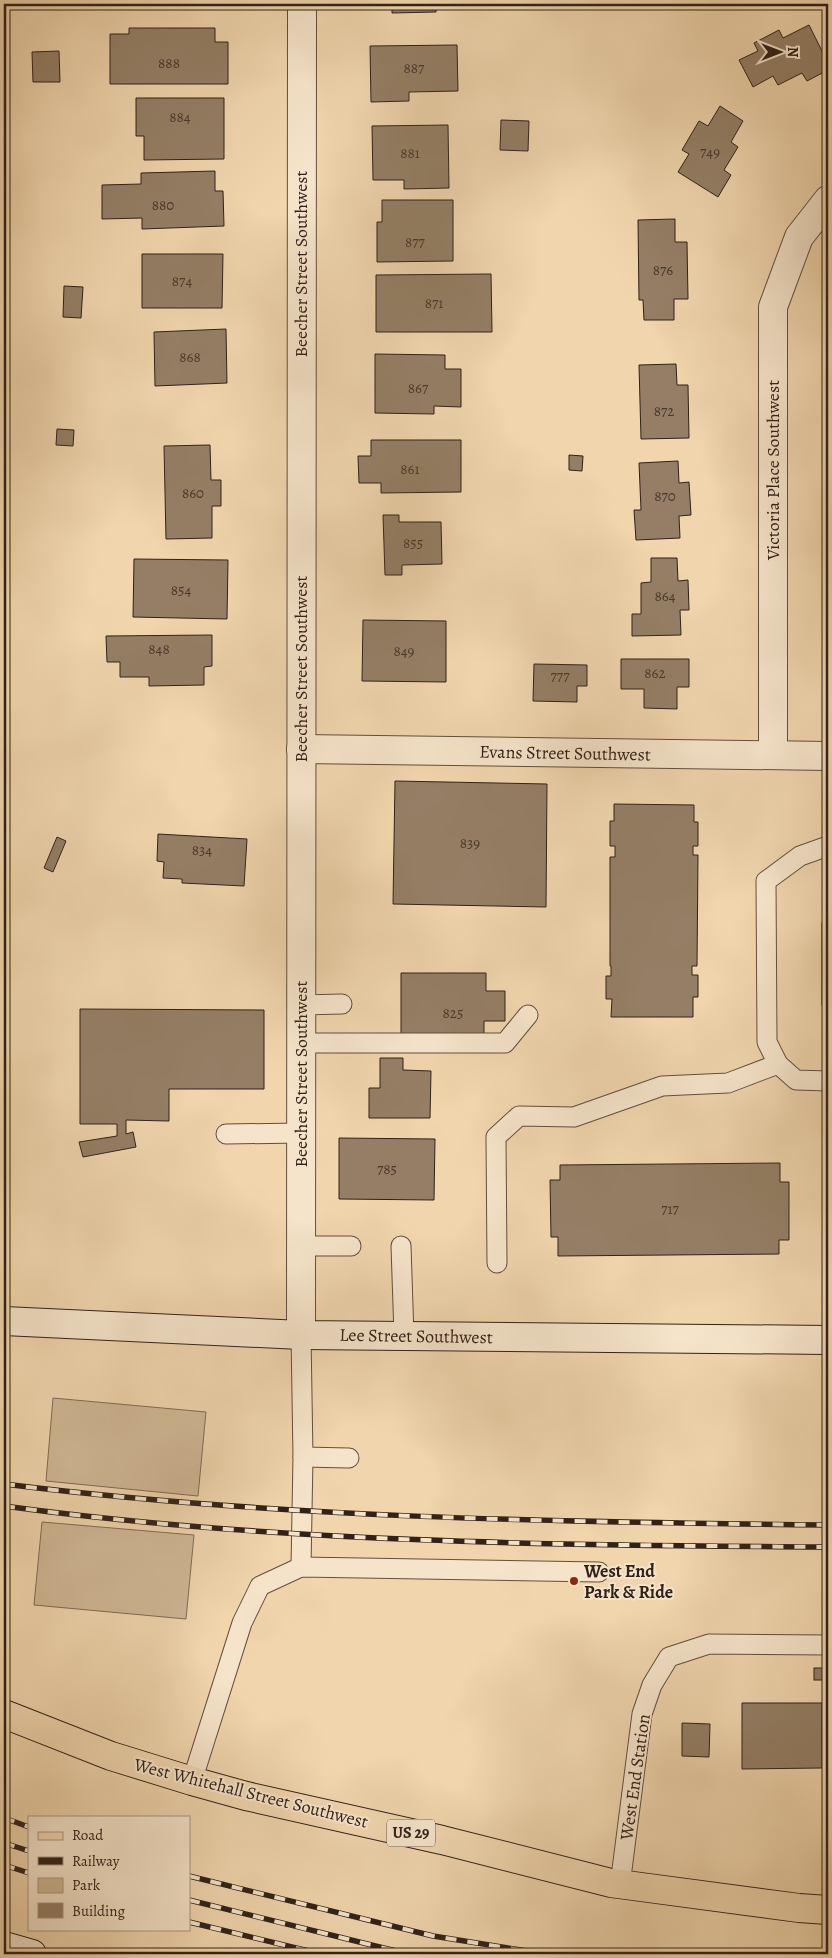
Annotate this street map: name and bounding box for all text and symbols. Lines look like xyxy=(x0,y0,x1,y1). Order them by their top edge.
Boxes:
north arrow xyxy=(754,28,804,78)
text: N xyxy=(783,47,802,57)
house number: 888 xyxy=(158,53,180,73)
house number: 887 xyxy=(404,58,425,78)
house number: 884 xyxy=(169,107,191,127)
house number: 749 xyxy=(700,142,720,162)
house number: 881 xyxy=(400,143,420,163)
street label: Beecher Street Southwest xyxy=(289,170,313,358)
house number: 880 xyxy=(152,195,174,215)
house number: 877 xyxy=(405,232,426,252)
house number: 876 xyxy=(653,260,673,280)
house number: 874 xyxy=(172,271,192,291)
house number: 871 xyxy=(425,293,443,313)
house number: 868 xyxy=(179,347,201,367)
house number: 867 xyxy=(408,378,429,398)
street label: Victoria Place Southwest xyxy=(761,380,785,561)
house number: 872 xyxy=(654,401,674,421)
house number: 861 xyxy=(400,459,420,479)
house number: 860 xyxy=(182,483,204,503)
house number: 870 xyxy=(654,486,676,506)
house number: 855 xyxy=(403,533,423,553)
street label: Beecher Street Southwest xyxy=(289,575,313,763)
house number: 854 xyxy=(171,580,191,600)
house number: 864 xyxy=(654,586,676,606)
house number: 848 xyxy=(148,639,170,659)
house number: 849 xyxy=(394,641,415,661)
house number: 862 xyxy=(644,663,666,683)
house number: 777 xyxy=(551,666,570,686)
street label: Evans Street Southwest xyxy=(479,740,651,766)
house number: 839 xyxy=(460,833,480,853)
house number: 834 xyxy=(192,840,212,860)
street label: Beecher Street Southwest xyxy=(289,980,313,1168)
house number: 825 xyxy=(443,1003,463,1023)
house number: 785 xyxy=(377,1159,397,1179)
house number: 717 xyxy=(661,1199,680,1219)
street label: Lee Street Southwest xyxy=(339,1323,493,1349)
place label: West End Park & Ride xyxy=(583,1559,673,1604)
marker: West End Park & Ride xyxy=(568,1575,580,1587)
street label: West End Station xyxy=(614,1712,656,1843)
street label: West Whitehall Street Southwest xyxy=(130,1752,371,1834)
legend xyxy=(28,1816,190,1930)
road number: US 29 xyxy=(387,1820,435,1846)
text: Road xyxy=(72,1825,104,1845)
text: Railway xyxy=(72,1851,120,1871)
text: Park xyxy=(72,1875,101,1895)
text: Building xyxy=(72,1901,125,1921)

